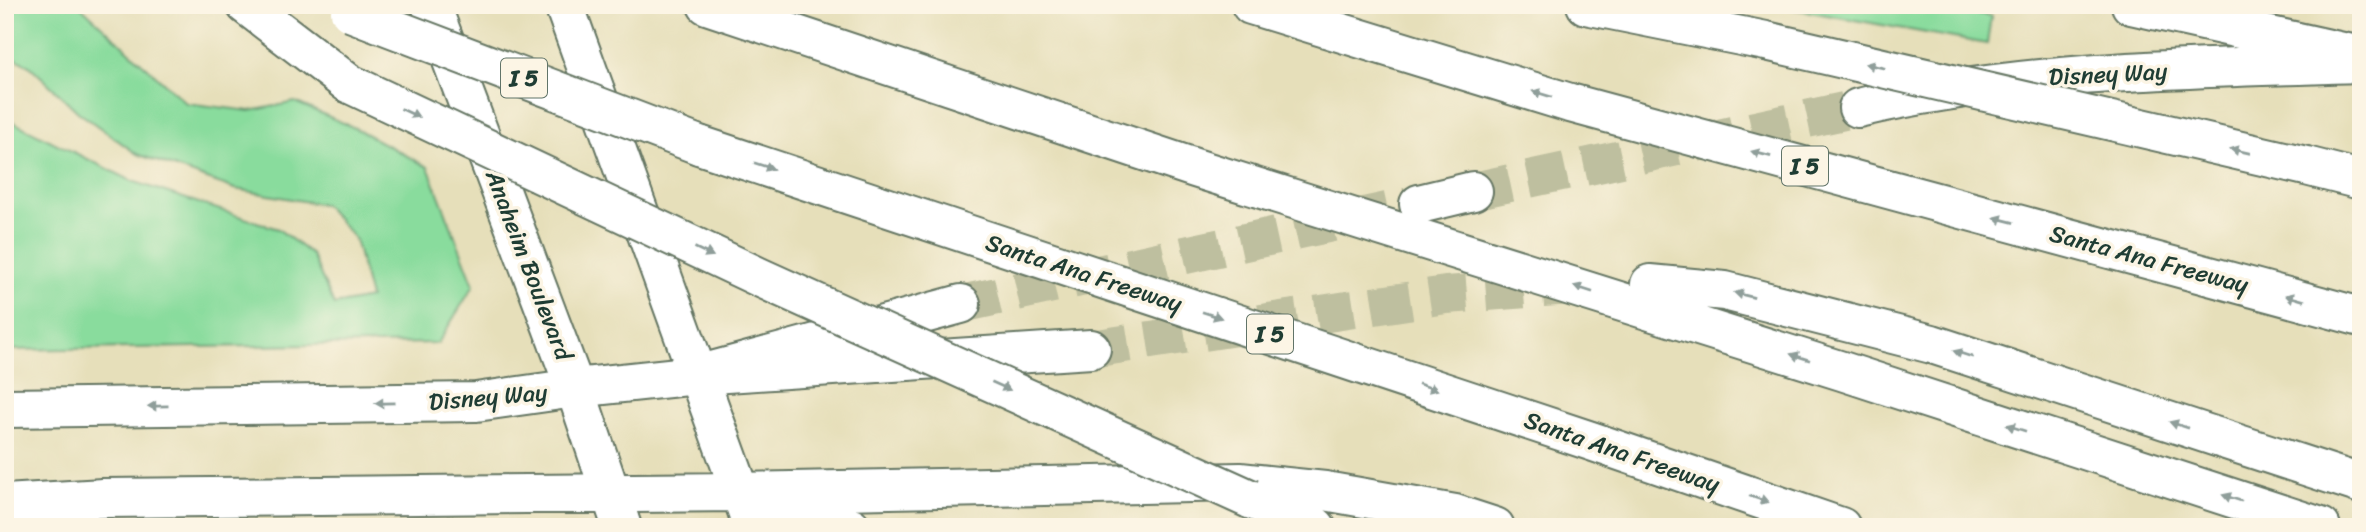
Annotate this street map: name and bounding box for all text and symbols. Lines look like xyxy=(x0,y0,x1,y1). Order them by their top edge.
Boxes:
street label: Disney Way xyxy=(2048,50,2169,98)
road number: I 5 xyxy=(501,58,547,97)
one-way arrow xyxy=(1864,60,1886,71)
one-way arrow xyxy=(1531,88,1552,99)
one-way arrow xyxy=(400,107,420,118)
one-way arrow xyxy=(2229,145,2251,156)
road number: I 5 xyxy=(1782,146,1828,186)
one-way arrow xyxy=(1750,149,1771,159)
one-way arrow xyxy=(753,161,774,172)
street label: Anaheim Boulevard xyxy=(473,163,586,369)
street label: Santa Ana Freeway xyxy=(2045,212,2254,306)
one-way arrow xyxy=(1993,214,2015,225)
street label: Santa Ana Freeway xyxy=(980,221,1188,325)
one-way arrow xyxy=(694,246,714,257)
one-way arrow xyxy=(1572,283,1593,294)
one-way arrow xyxy=(1732,289,1754,300)
one-way arrow xyxy=(2284,292,2306,303)
one-way arrow xyxy=(1202,310,1223,321)
road number: I 5 xyxy=(1247,314,1293,354)
one-way arrow xyxy=(1953,349,1974,359)
one-way arrow xyxy=(1789,352,1810,362)
street label: Disney Way xyxy=(427,371,550,423)
one-way arrow xyxy=(990,381,1011,392)
one-way arrow xyxy=(1417,382,1438,393)
one-way arrow xyxy=(374,398,396,409)
street label: Santa Ana Freeway xyxy=(1519,399,1726,505)
one-way arrow xyxy=(147,400,169,412)
one-way arrow xyxy=(2169,419,2190,430)
one-way arrow xyxy=(2005,422,2026,432)
one-way arrow xyxy=(2222,492,2243,503)
one-way arrow xyxy=(1749,494,1770,505)

